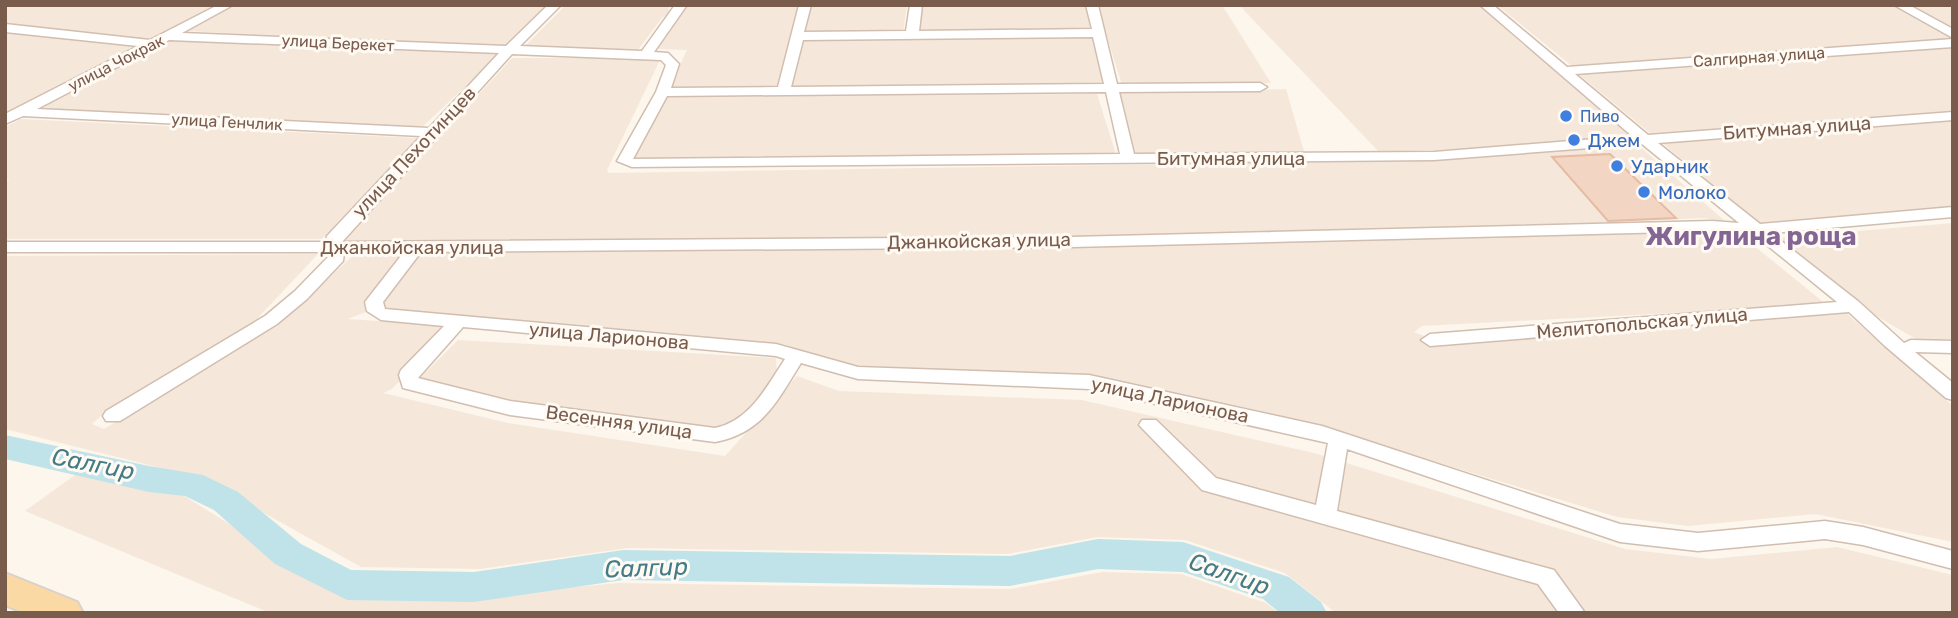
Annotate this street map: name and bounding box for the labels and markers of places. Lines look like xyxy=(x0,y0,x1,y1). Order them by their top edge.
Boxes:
place label: Пиво xyxy=(1580,107,1619,126)
marker: Пиво xyxy=(1558,108,1574,124)
place label: Джем xyxy=(1588,129,1640,152)
marker: Джем xyxy=(1566,132,1582,148)
place label: Ударник xyxy=(1631,155,1709,178)
marker: Ударник xyxy=(1609,158,1625,174)
place label: Молоко xyxy=(1658,181,1726,204)
marker: Молоко xyxy=(1636,184,1652,200)

